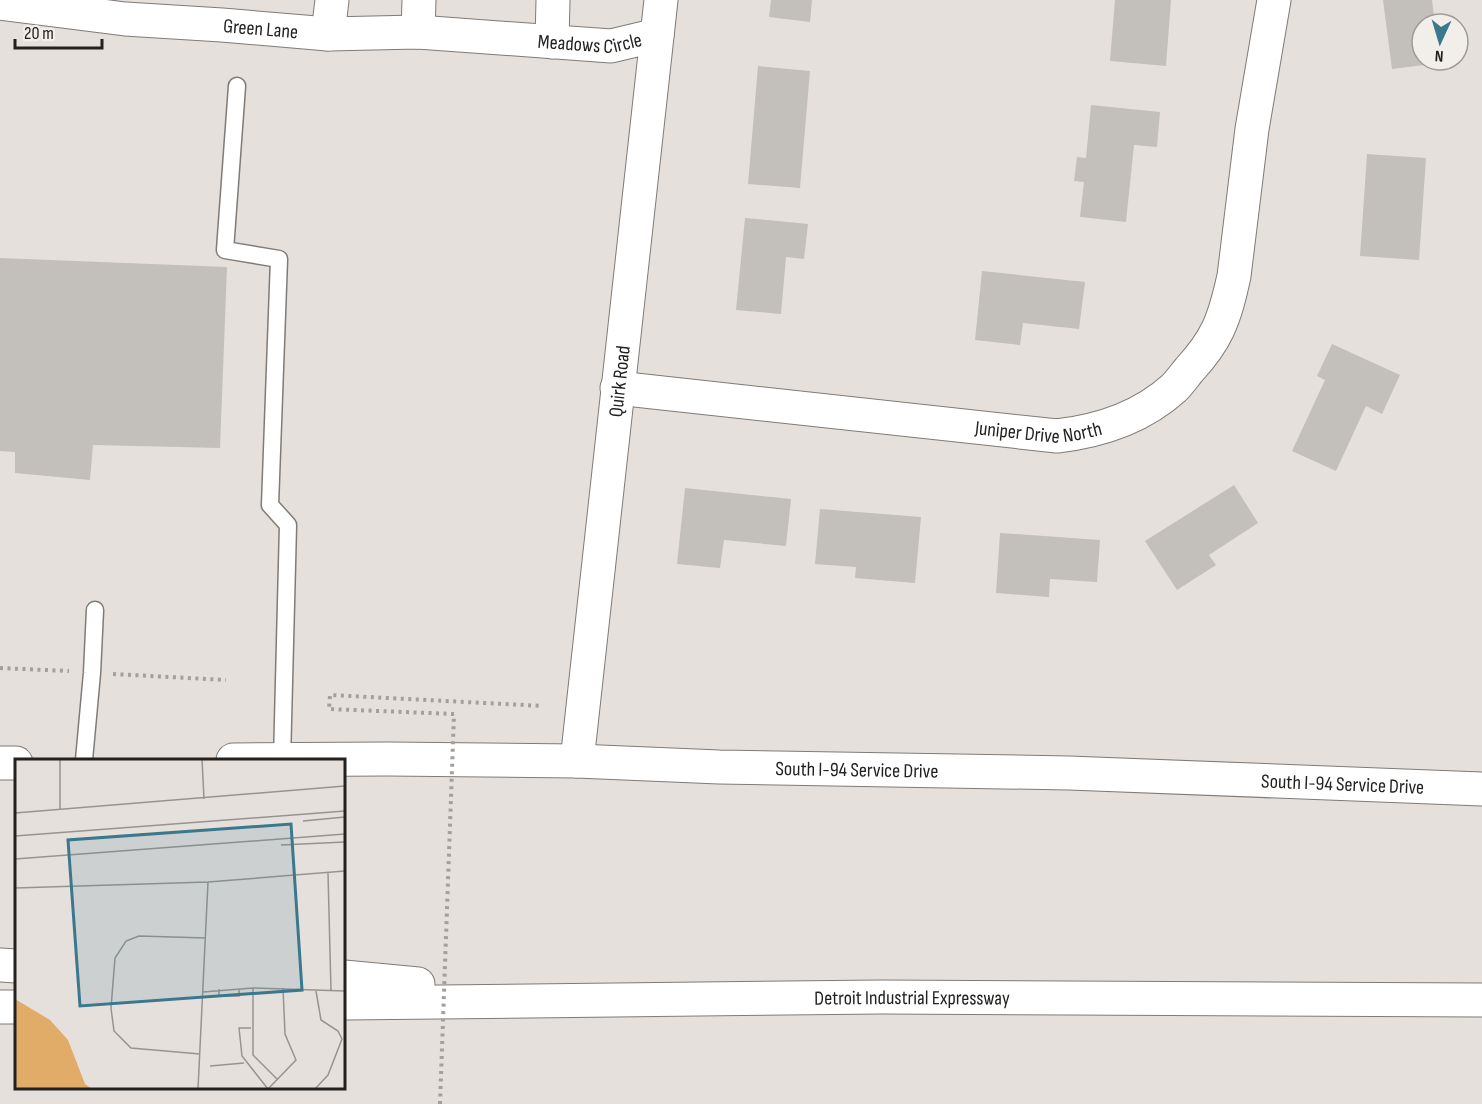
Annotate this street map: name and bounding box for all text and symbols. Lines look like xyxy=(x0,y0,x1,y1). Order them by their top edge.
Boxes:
scale bar xyxy=(15,12,102,50)
north arrow xyxy=(1410,12,1470,72)
street label: Green Lane xyxy=(222,14,299,44)
text: 20 m xyxy=(24,23,54,44)
street label: Meadows Circle xyxy=(537,28,644,59)
text: N xyxy=(1434,46,1444,65)
street label: Quirk Road xyxy=(604,344,636,418)
street label: Juniper Drive North xyxy=(973,416,1105,449)
street label: South I-94 Service Drive xyxy=(775,757,939,784)
inset map xyxy=(15,759,345,1089)
street label: South I-94 Service Drive xyxy=(1261,769,1425,800)
street label: Detroit Industrial Expressway xyxy=(814,986,1010,1011)

